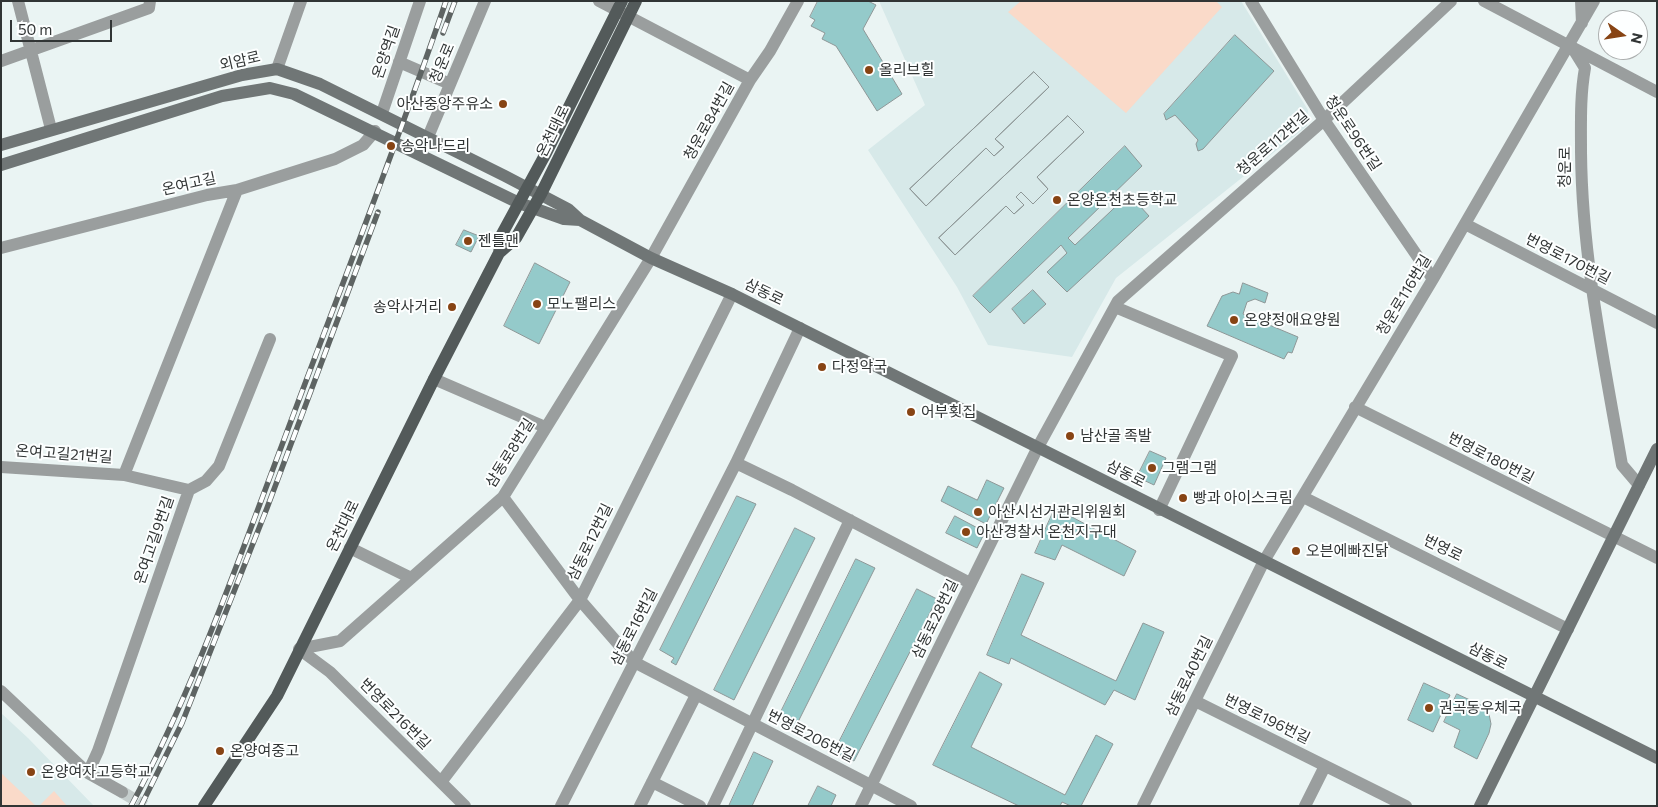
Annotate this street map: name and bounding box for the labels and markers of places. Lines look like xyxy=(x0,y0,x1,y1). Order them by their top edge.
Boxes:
place label: 올리브힐 xyxy=(879,61,934,79)
marker: 올리브힐 xyxy=(863,64,875,76)
place label: 아산중앙주유소 xyxy=(396,95,493,113)
marker: 아산중앙주유소 xyxy=(497,98,509,110)
place label: 송악나드리 xyxy=(401,137,470,155)
marker: 송악나드리 xyxy=(385,140,397,152)
place label: 온양온천초등학교 xyxy=(1067,191,1177,209)
marker: 온양온천초등학교 xyxy=(1051,194,1063,206)
place label: 젠틀맨 xyxy=(478,232,519,250)
marker: 젠틀맨 xyxy=(462,235,474,247)
place label: 모노팰리스 xyxy=(547,295,616,313)
place label: 송악사거리 xyxy=(373,298,442,316)
marker: 모노팰리스 xyxy=(531,298,543,310)
marker: 송악사거리 xyxy=(446,301,458,313)
place label: 온양정애요양원 xyxy=(1244,311,1341,329)
marker: 온양정애요양원 xyxy=(1228,314,1240,326)
place label: 다정약국 xyxy=(832,358,887,376)
marker: 다정약국 xyxy=(816,361,828,373)
place label: 어부횟집 xyxy=(921,403,976,421)
marker: 어부횟집 xyxy=(905,406,917,418)
place label: 남산골 족발 xyxy=(1080,427,1152,445)
marker: 남산골 족발 xyxy=(1064,430,1076,442)
place label: 그램그램 xyxy=(1162,459,1217,477)
marker: 그램그램 xyxy=(1146,462,1158,474)
place label: 빵과 아이스크림 xyxy=(1193,489,1292,507)
marker: 빵과 아이스크림 xyxy=(1177,492,1189,504)
place label: 아산시선거관리위원회 xyxy=(988,503,1126,521)
marker: 아산시선거관리위원회 xyxy=(972,506,984,518)
place label: 아산경찰서 온천지구대 xyxy=(976,523,1117,541)
marker: 아산경찰서 온천지구대 xyxy=(960,526,972,538)
place label: 오븐에빠진닭 xyxy=(1306,542,1389,560)
marker: 오븐에빠진닭 xyxy=(1290,545,1302,557)
place label: 권곡동우체국 xyxy=(1439,699,1522,717)
marker: 권곡동우체국 xyxy=(1423,702,1435,714)
place label: 온양여중고 xyxy=(230,742,299,760)
marker: 온양여중고 xyxy=(214,745,226,757)
place label: 온양여자고등학교 xyxy=(41,763,151,781)
marker: 온양여자고등학교 xyxy=(25,766,37,778)

